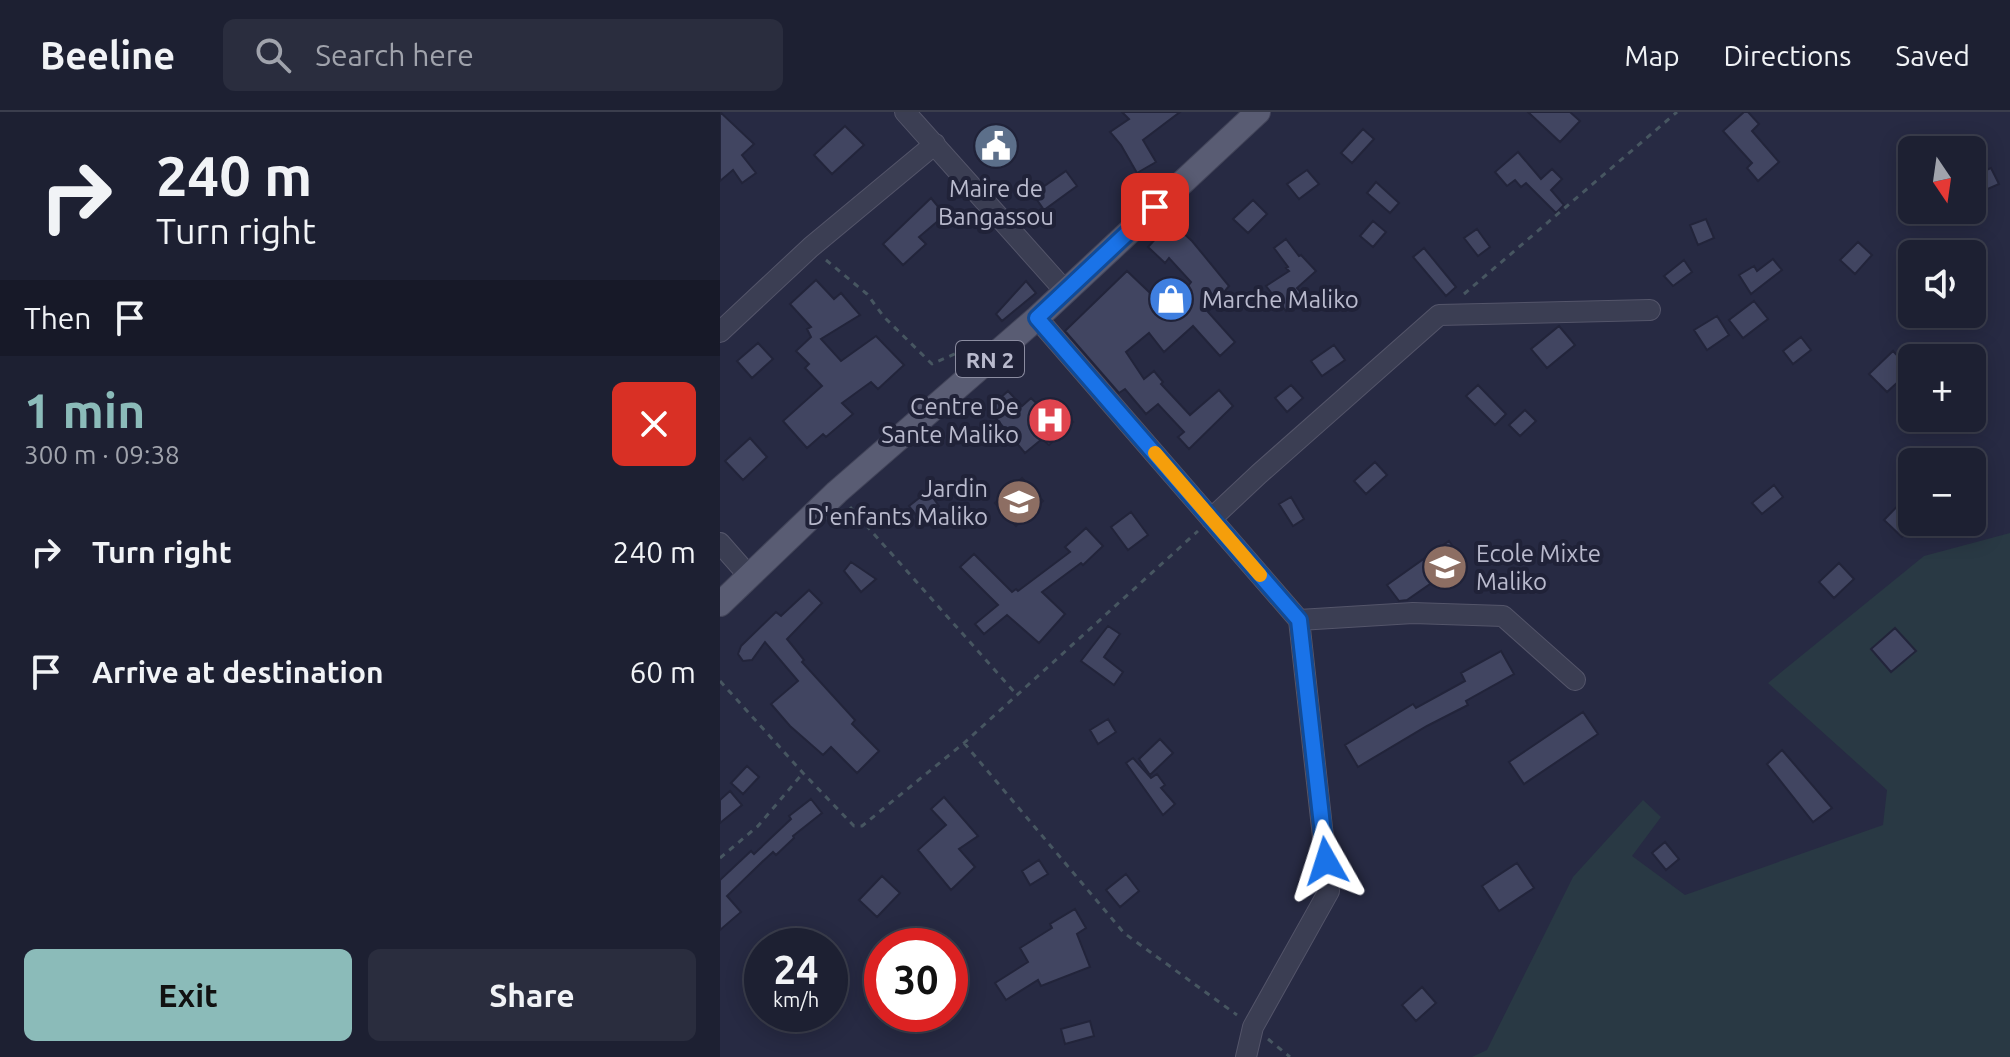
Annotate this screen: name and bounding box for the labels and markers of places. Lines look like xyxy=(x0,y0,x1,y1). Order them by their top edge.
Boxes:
public building icon: Maire de Bangassou xyxy=(972,122,1020,170)
pin xyxy=(1121,173,1189,241)
place label: Maire de Bangassou xyxy=(938,175,1054,230)
shop icon: Marche Maliko xyxy=(1147,275,1195,323)
place label: Marche Maliko xyxy=(1202,286,1359,313)
place label: Centre De Sante Maliko xyxy=(881,393,1019,448)
hospital icon: Centre De Sante Maliko xyxy=(1026,396,1074,444)
place label: Jardin D'enfants Maliko xyxy=(807,475,988,530)
school or university icon: Jardin D'enfants Maliko xyxy=(995,478,1043,526)
place label: Ecole Mixte Maliko xyxy=(1476,540,1601,595)
school or university icon: Ecole Mixte Maliko xyxy=(1421,543,1469,591)

